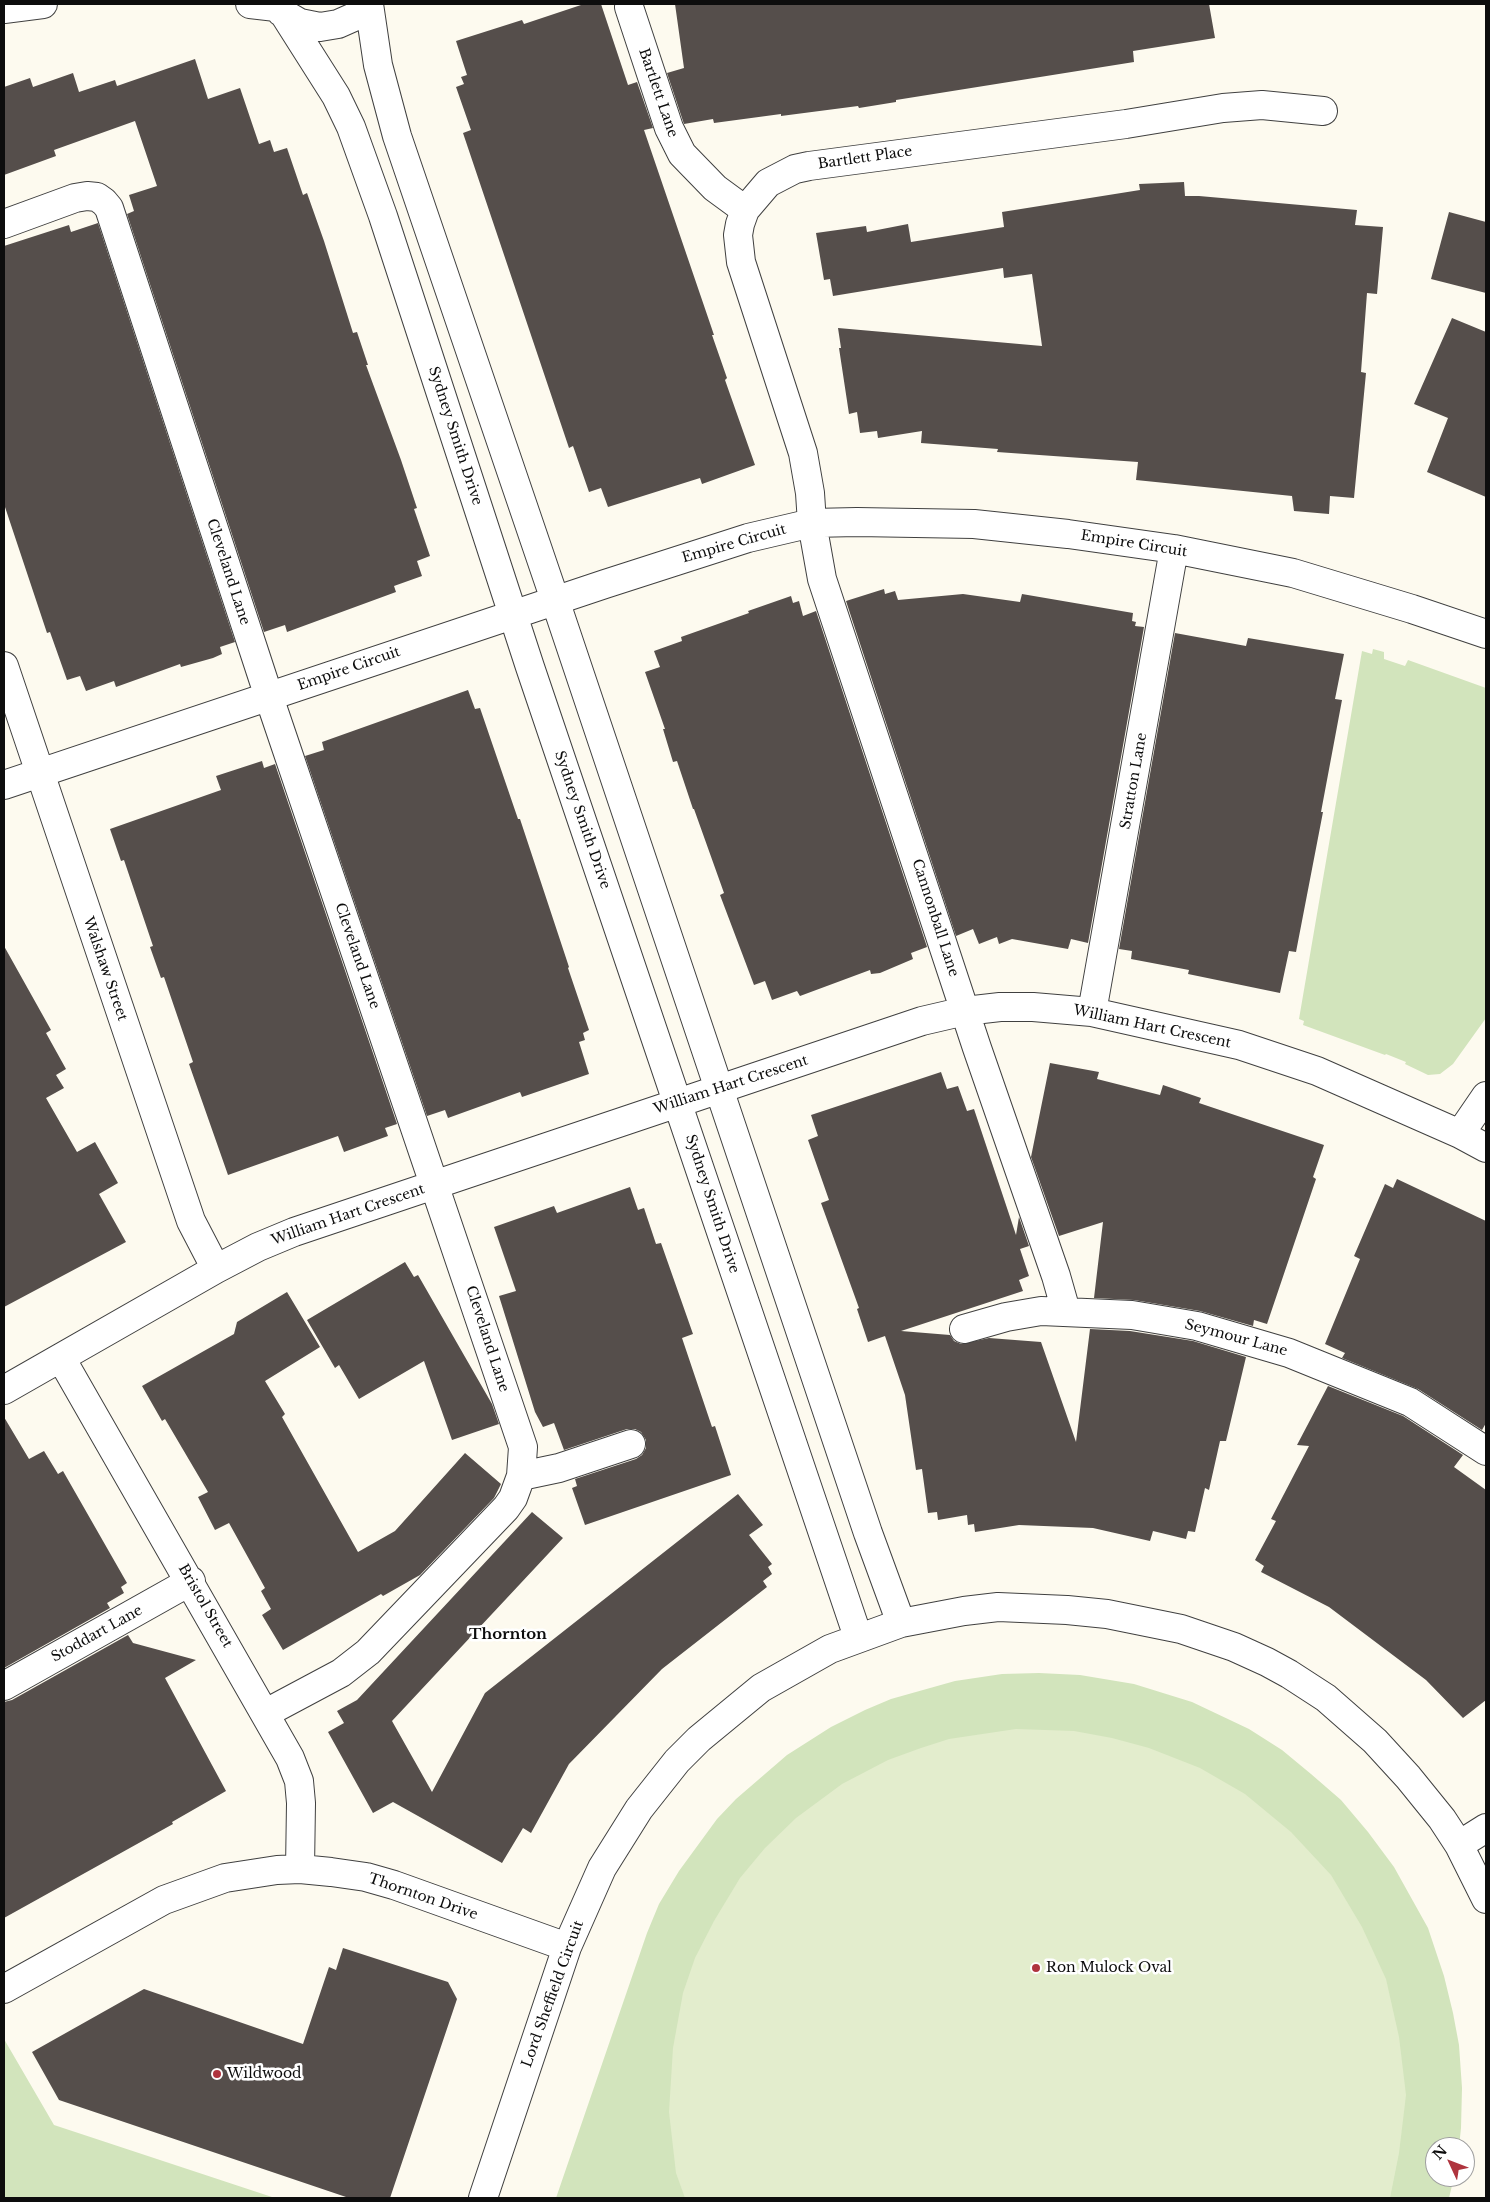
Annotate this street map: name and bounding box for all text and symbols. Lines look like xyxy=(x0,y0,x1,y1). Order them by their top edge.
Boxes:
street label: Bartlett Lane xyxy=(635,46,681,140)
street label: Bartlett Place xyxy=(817,143,913,173)
street label: Sydney Smith Drive xyxy=(425,364,485,508)
street label: Cleveland Lane xyxy=(203,517,253,627)
street label: Empire Circuit xyxy=(680,521,788,567)
street label: Empire Circuit xyxy=(1080,527,1188,561)
street label: Empire Circuit xyxy=(295,644,403,694)
street label: Stratton Lane xyxy=(1117,731,1151,831)
street label: Sydney Smith Drive xyxy=(550,749,614,891)
street label: Cannonball Lane xyxy=(908,857,962,979)
street label: Cleveland Lane xyxy=(331,901,383,1011)
street label: Walshaw Street xyxy=(79,915,131,1023)
street label: William Hart Crescent xyxy=(1071,1002,1233,1052)
street label: William Hart Crescent xyxy=(652,1052,810,1118)
street label: Sydney Smith Drive xyxy=(682,1132,742,1276)
street label: William Hart Crescent xyxy=(269,1181,427,1249)
street label: Cleveland Lane xyxy=(462,1284,512,1394)
street label: Seymour Lane xyxy=(1183,1316,1289,1360)
street label: Bristol Street xyxy=(174,1561,236,1651)
street label: Stoddart Lane xyxy=(48,1602,146,1666)
district label: Thornton xyxy=(469,1626,547,1644)
street label: Thornton Drive xyxy=(366,1870,480,1924)
street label: Lord Sheffield Circuit xyxy=(519,1918,587,2070)
place label: Ron Mulock Oval xyxy=(1046,1960,1172,1976)
marker: Ron Mulock Oval xyxy=(1030,1962,1042,1974)
place label: Wildwood xyxy=(227,2066,301,2082)
marker: Wildwood xyxy=(211,2068,223,2080)
north arrow xyxy=(1425,2137,1475,2187)
text: N xyxy=(1429,2142,1451,2163)

